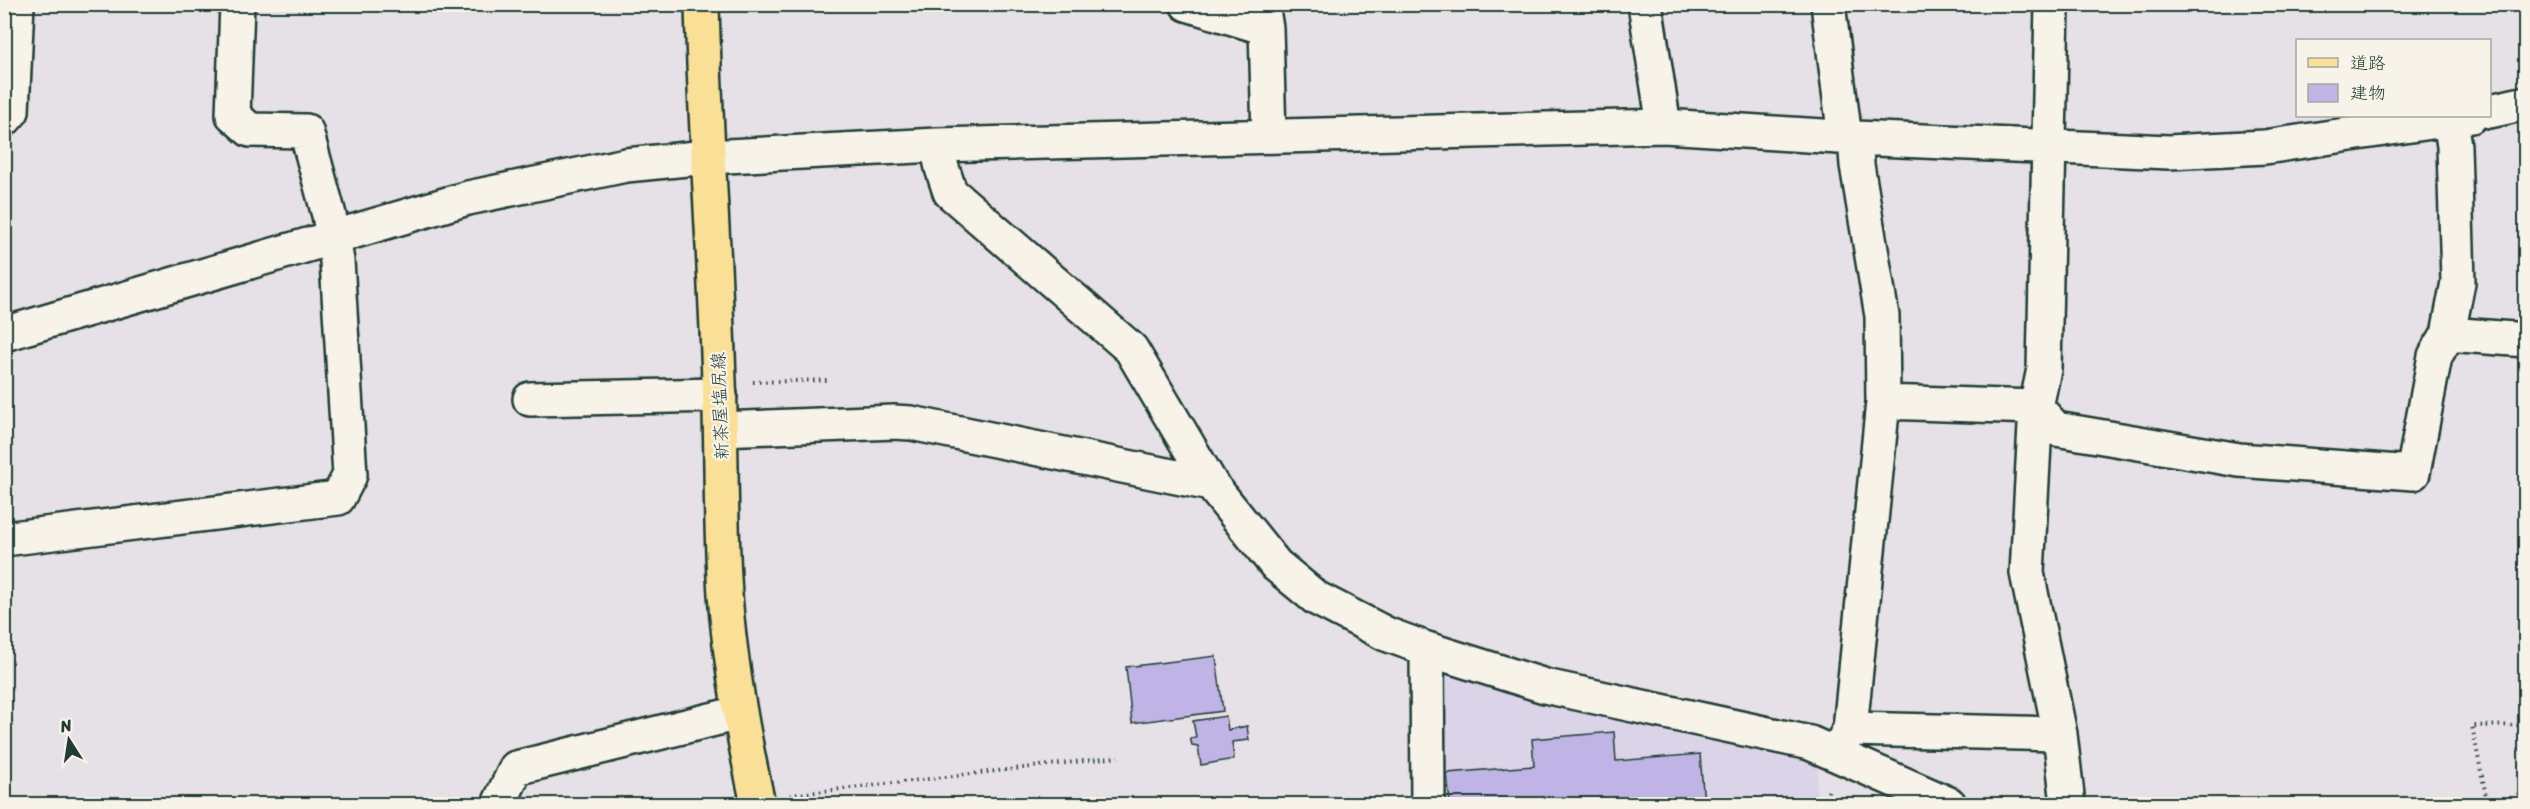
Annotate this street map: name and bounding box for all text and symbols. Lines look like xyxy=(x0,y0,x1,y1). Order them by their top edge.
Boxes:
legend xyxy=(2296,39,2491,117)
text: 道路 xyxy=(2350,47,2386,79)
text: 建物 xyxy=(2350,77,2386,109)
street label: 新茶屋塩尻線 xyxy=(702,351,738,461)
north arrow xyxy=(39,710,99,770)
text: N xyxy=(57,710,75,741)

